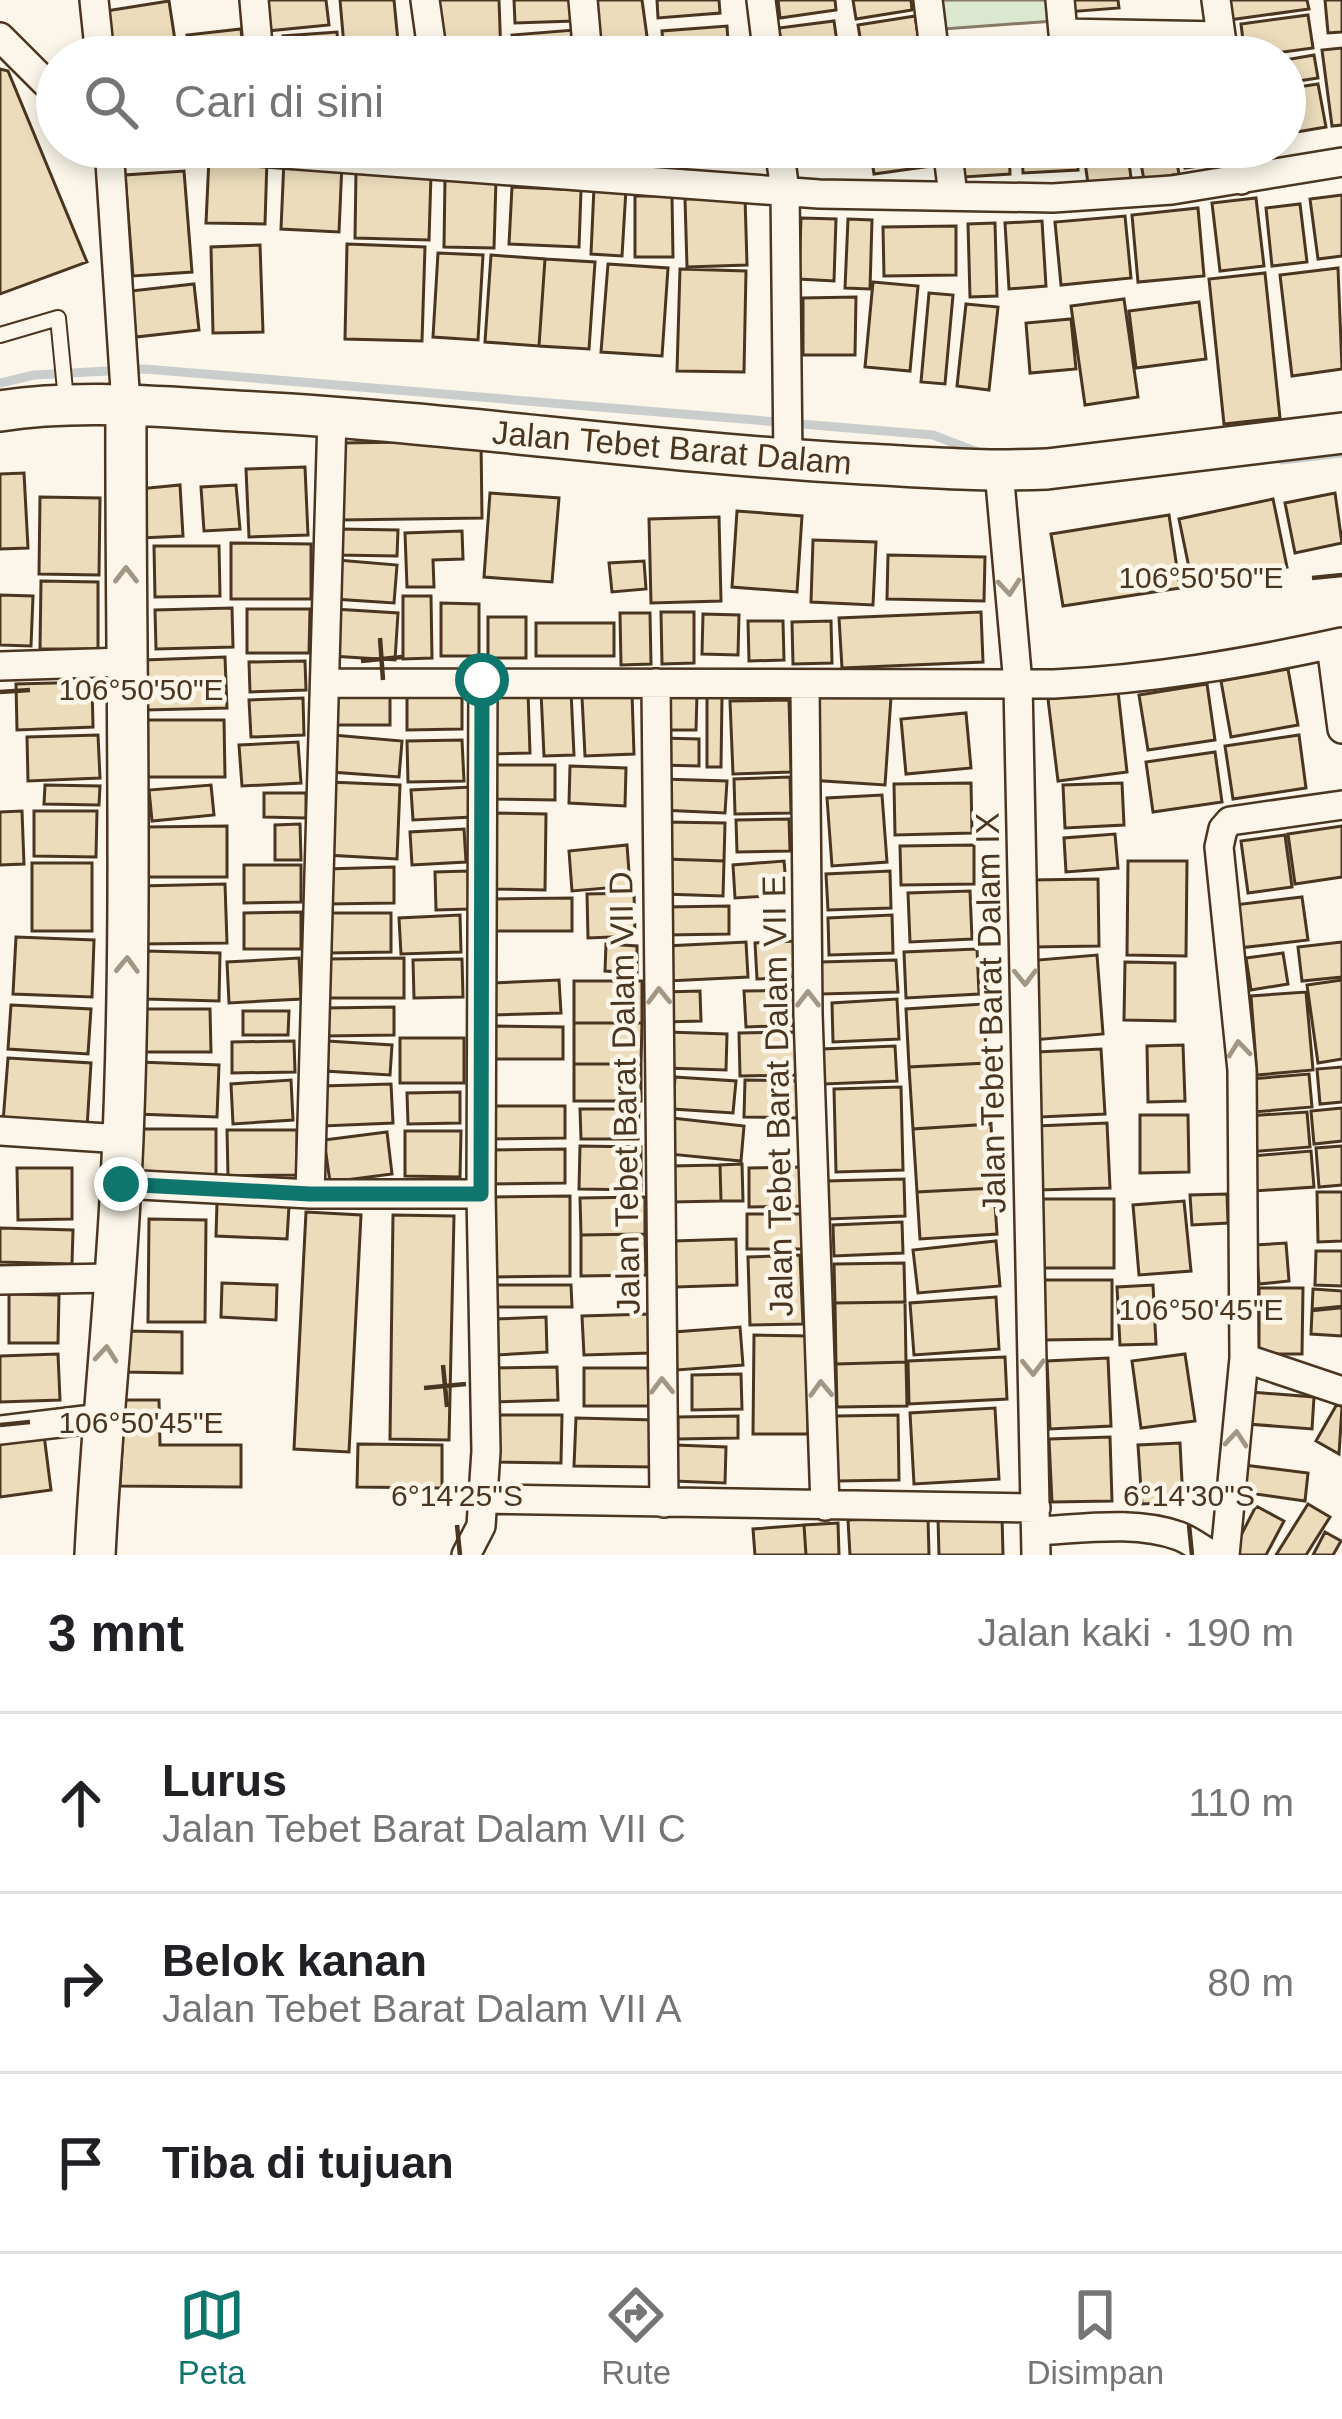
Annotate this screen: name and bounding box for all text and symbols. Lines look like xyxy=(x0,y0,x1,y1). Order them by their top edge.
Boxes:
search box xyxy=(36,36,1306,168)
icon: search xyxy=(78,69,144,135)
text: Cari di sini xyxy=(174,76,384,127)
street label: Jalan Tebet Barat Dalam xyxy=(491,413,853,482)
text: 106°50'50"E xyxy=(1118,561,1284,594)
one-way arrow xyxy=(112,565,138,584)
one-way arrow xyxy=(996,578,1021,597)
route start xyxy=(455,653,509,707)
text: 106°50'50"E xyxy=(58,673,224,706)
street label: Jalan Tebet Barat Dalam IX xyxy=(969,812,1012,1214)
street label: Jalan Tebet Barat Dalam VII D xyxy=(602,871,647,1315)
street label: Jalan Tebet Barat Dalam VII E xyxy=(755,875,800,1317)
one-way arrow xyxy=(114,955,140,974)
one-way arrow xyxy=(1011,968,1037,987)
one-way arrow xyxy=(646,986,672,1004)
one-way arrow xyxy=(795,989,821,1007)
one-way arrow xyxy=(1227,1039,1252,1058)
route end xyxy=(94,1157,148,1211)
text: 106°50'45"E xyxy=(1118,1293,1284,1326)
one-way arrow xyxy=(93,1344,119,1363)
one-way arrow xyxy=(1020,1358,1046,1377)
one-way arrow xyxy=(650,1376,676,1395)
one-way arrow xyxy=(808,1379,834,1398)
text: 106°50'45"E xyxy=(58,1406,224,1439)
one-way arrow xyxy=(1223,1429,1248,1448)
text: 6°14'25"S xyxy=(391,1479,523,1512)
text: 6°14'30"S xyxy=(1123,1479,1255,1512)
text: 3 mnt xyxy=(48,1605,184,1662)
text: Jalan kaki · 190 m xyxy=(978,1611,1294,1654)
text: Lurus xyxy=(162,1755,287,1806)
icon: ahead xyxy=(48,1770,114,1836)
text: 110 m xyxy=(1189,1781,1294,1824)
text: Jalan Tebet Barat Dalam VII C xyxy=(162,1807,686,1850)
text: Belok kanan xyxy=(162,1935,427,1986)
icon: right xyxy=(48,1950,114,2016)
text: 80 m xyxy=(1207,1961,1294,2004)
text: Jalan Tebet Barat Dalam VII A xyxy=(162,1987,682,2030)
icon: arrive xyxy=(48,2130,114,2196)
text: Tiba di tujuan xyxy=(162,2137,454,2188)
tab: Peta xyxy=(178,2282,246,2392)
tab: Rute xyxy=(601,2282,671,2392)
tab: Disimpan xyxy=(1027,2282,1164,2392)

